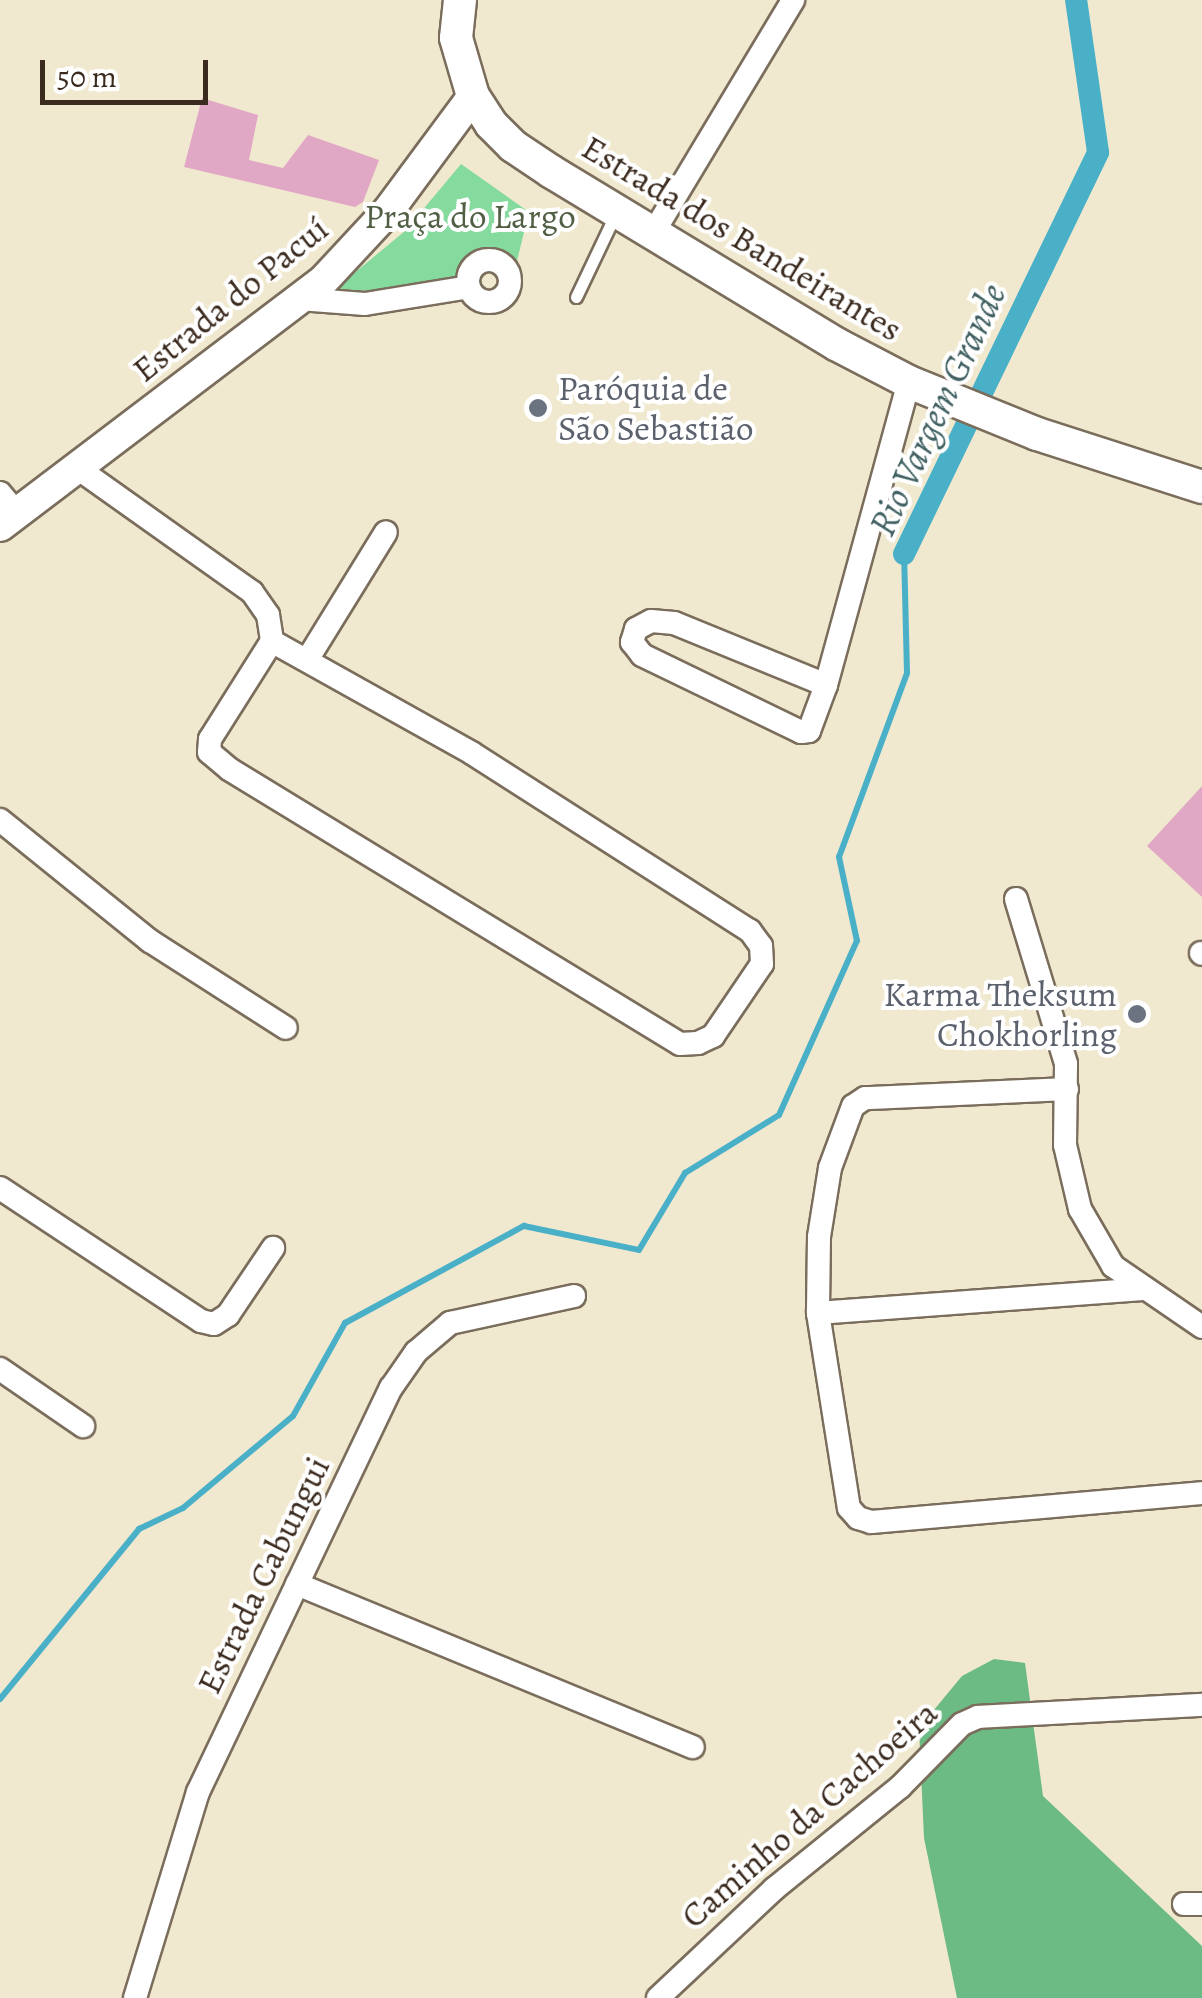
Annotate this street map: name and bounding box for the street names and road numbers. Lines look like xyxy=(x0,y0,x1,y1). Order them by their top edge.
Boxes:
street label: Estrada dos Bandeirantes xyxy=(575,126,909,350)
street label: Estrada do Pacuí xyxy=(124,207,336,391)
street label: Estrada Cabungui xyxy=(188,1450,338,1700)
street label: Caminho da Cachoeira xyxy=(672,1691,946,1937)

